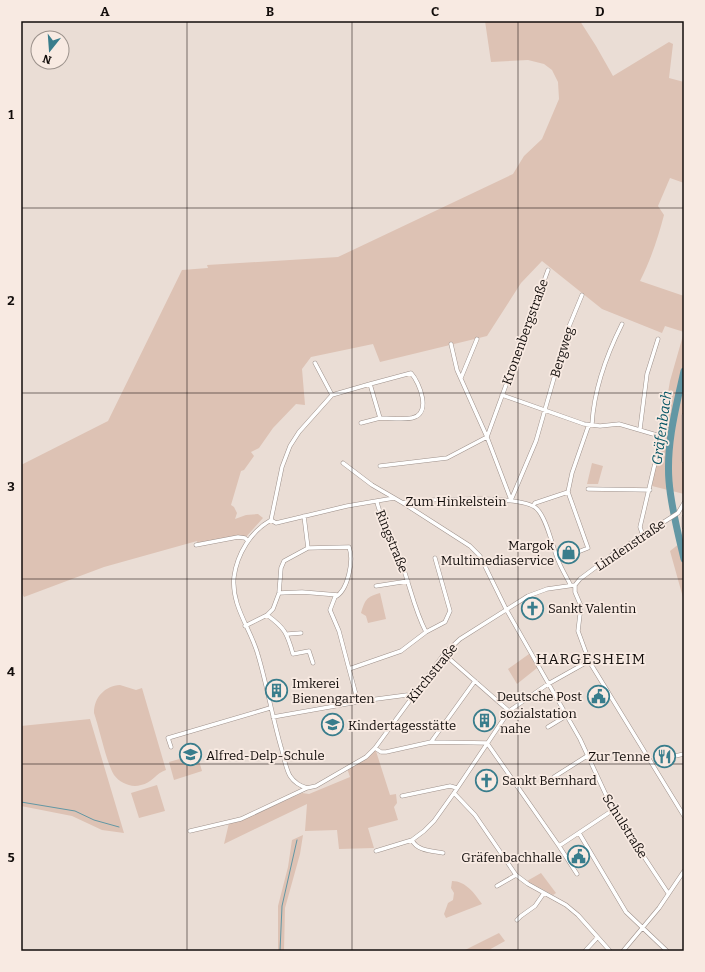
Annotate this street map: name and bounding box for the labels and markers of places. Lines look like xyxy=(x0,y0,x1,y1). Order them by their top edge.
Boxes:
place label: Margok Multimediaservice xyxy=(441,538,555,568)
shop icon: Margok Multimediaservice xyxy=(556,539,582,565)
church icon: Sankt Valentin xyxy=(520,595,546,621)
place label: Sankt Valentin xyxy=(548,601,637,616)
place label: Imkerei Bienengarten xyxy=(292,676,375,706)
building icon: Imkerei Bienengarten xyxy=(263,677,289,703)
public building icon: Deutsche Post xyxy=(585,683,611,709)
place label: Deutsche Post xyxy=(497,689,582,704)
place label: sozialstation nahe xyxy=(500,706,577,736)
building icon: sozialstation nahe xyxy=(472,707,498,733)
school or university icon: Kindertagesstätte xyxy=(320,712,346,738)
place label: Kindertagesstätte xyxy=(348,718,456,733)
school or university icon: Alfred-Delp-Schule xyxy=(178,742,204,768)
restaurant icon: Zur Tenne xyxy=(652,743,678,769)
place label: Alfred-Delp-Schule xyxy=(206,748,325,763)
place label: Zur Tenne xyxy=(588,749,650,764)
church icon: Sankt Bernhard xyxy=(473,767,499,793)
place label: Sankt Bernhard xyxy=(502,773,597,788)
public building icon: Gräfenbachhalle xyxy=(565,844,591,870)
place label: Gräfenbachhalle xyxy=(461,850,562,865)

